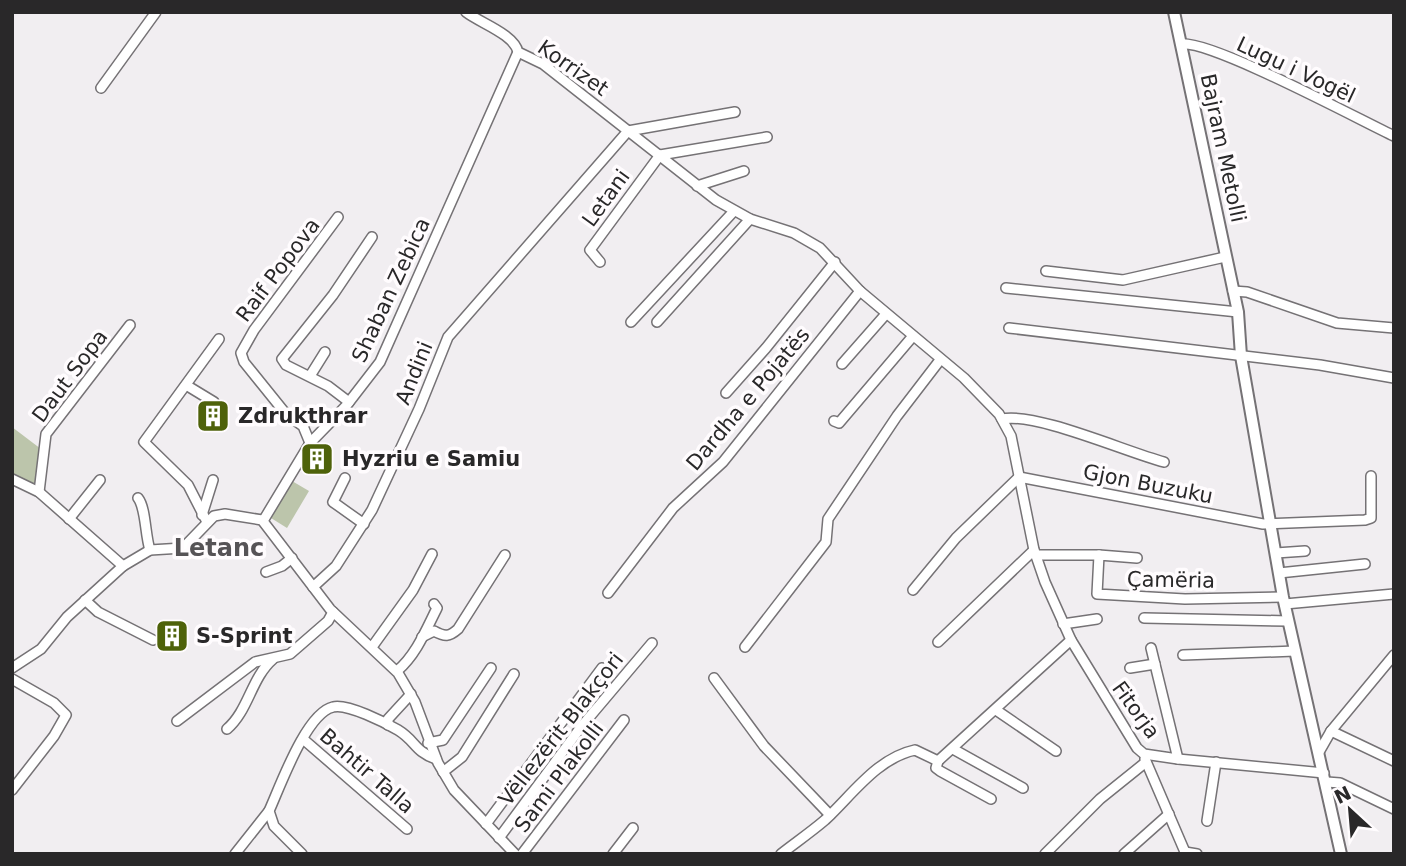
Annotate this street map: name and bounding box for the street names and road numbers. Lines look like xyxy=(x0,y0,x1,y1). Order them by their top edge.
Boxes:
street label: Lugu i Vogël xyxy=(1233,32,1359,108)
street label: Korrizet xyxy=(533,35,613,101)
street label: Bajram Metolli xyxy=(1196,71,1250,225)
street label: Letani xyxy=(577,165,635,231)
street label: Raif Popova xyxy=(231,214,325,326)
street label: Shaban Zebica xyxy=(347,214,435,366)
street label: Dardha e Pojatës xyxy=(681,323,815,475)
street label: Daut Sopa xyxy=(27,325,113,427)
street label: Andini xyxy=(391,338,437,408)
street label: Gjon Buzuku xyxy=(1081,460,1215,508)
street label: Çamëria xyxy=(1127,567,1215,593)
street label: Vëllezërit Blakçori xyxy=(494,648,628,810)
street label: Fitorja xyxy=(1107,677,1165,743)
street label: Sami Plakolli xyxy=(510,717,608,837)
street label: Bahtir Talla xyxy=(315,724,419,818)

